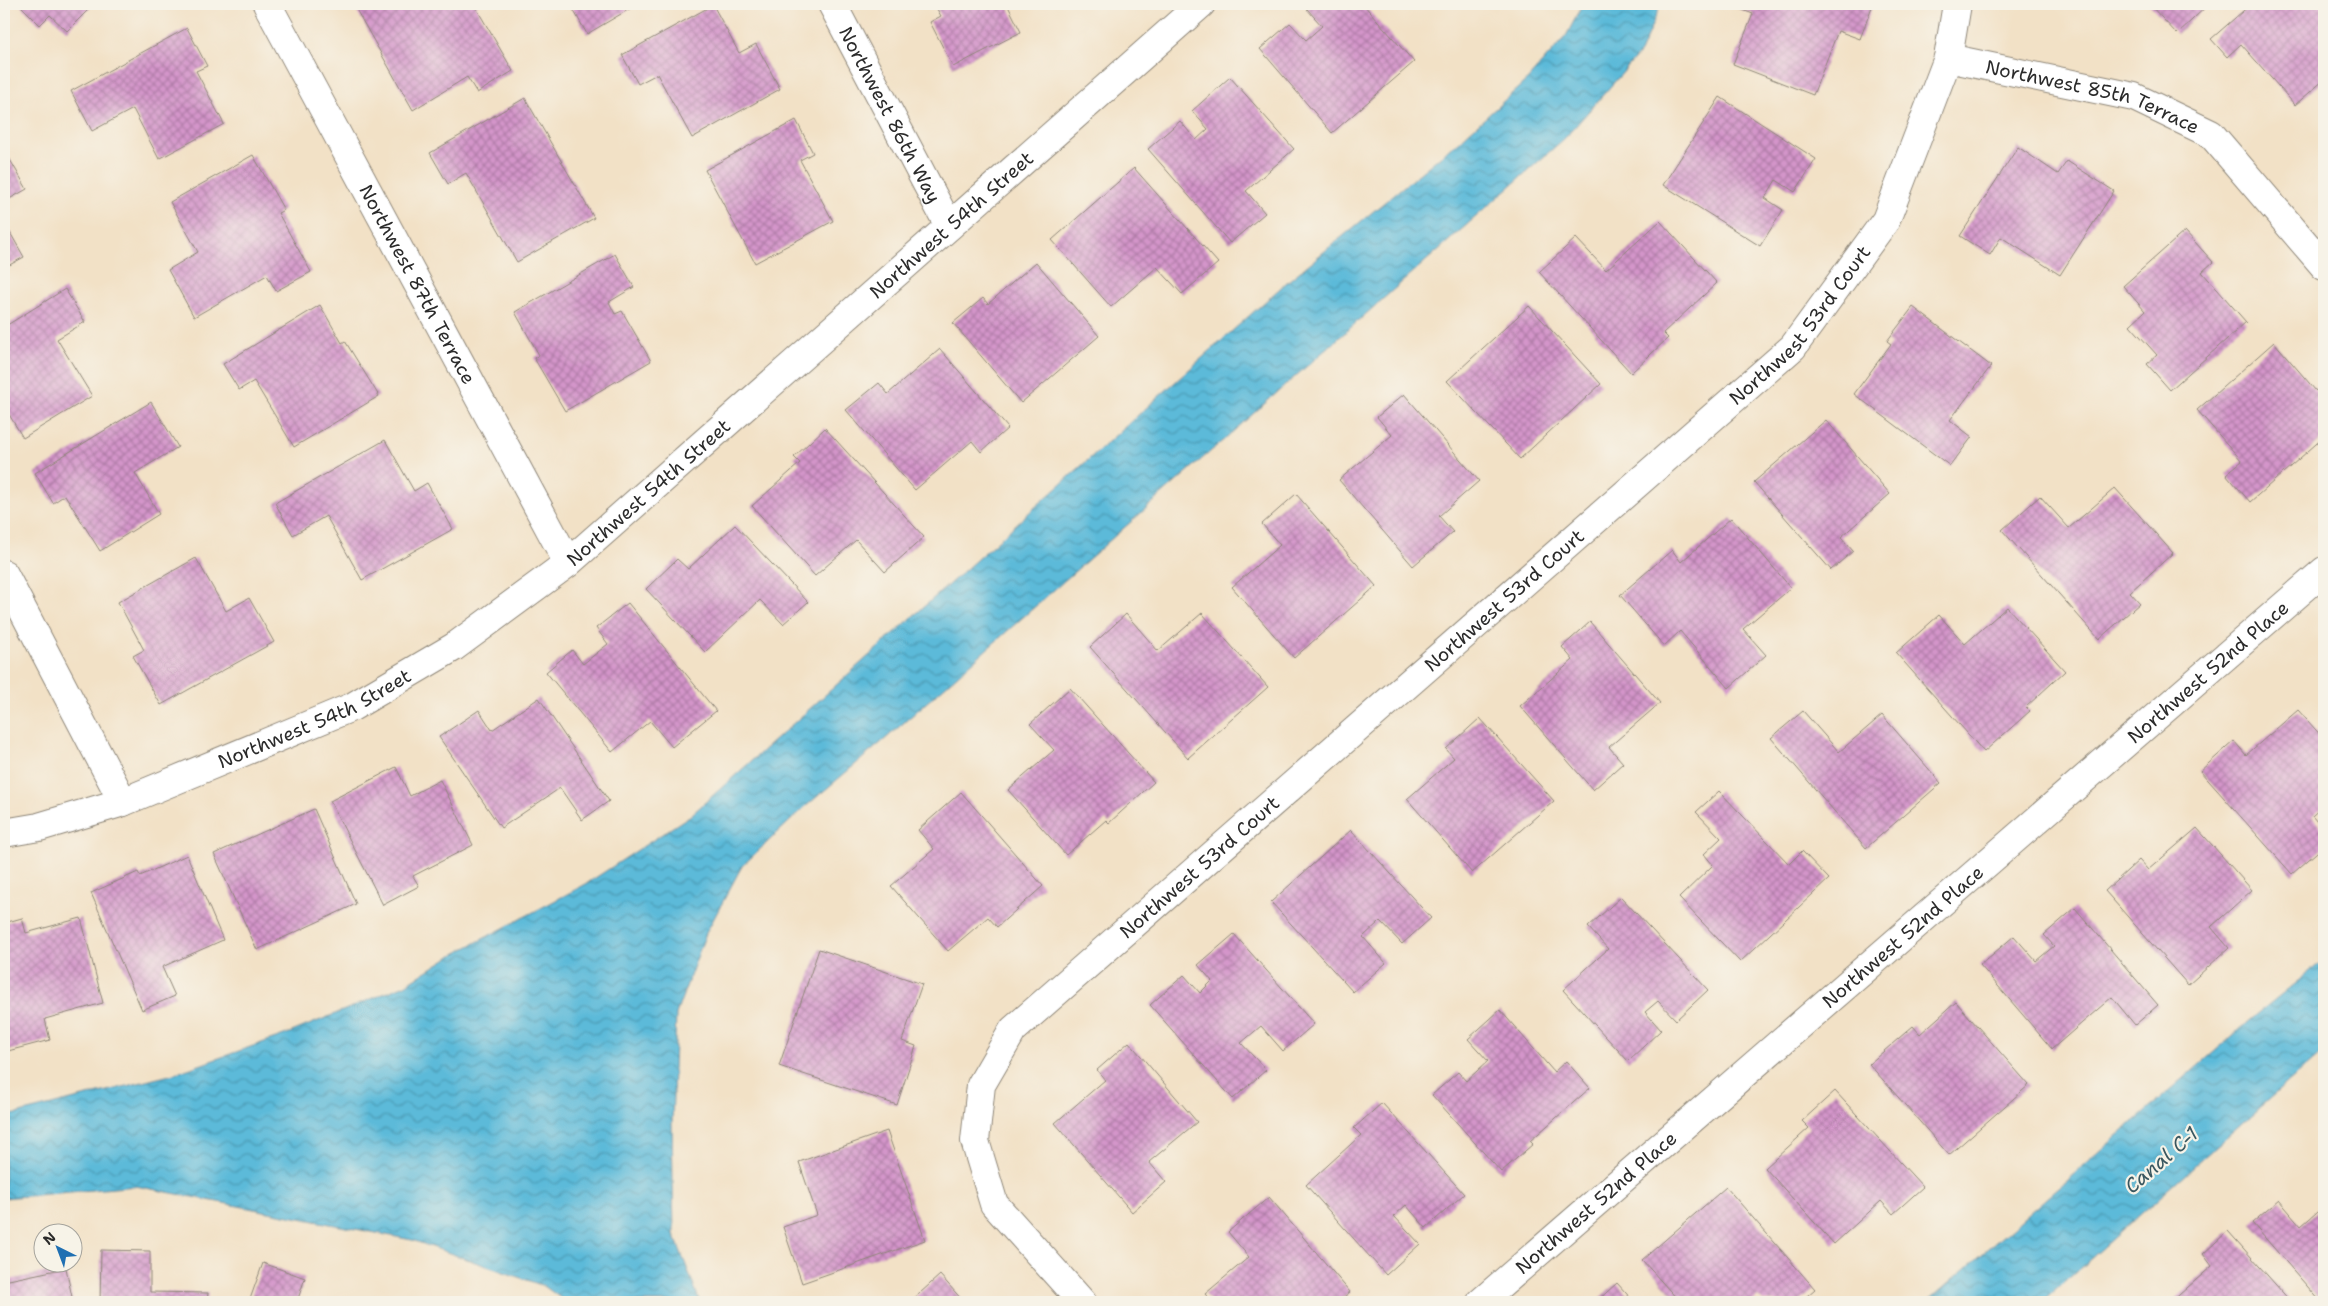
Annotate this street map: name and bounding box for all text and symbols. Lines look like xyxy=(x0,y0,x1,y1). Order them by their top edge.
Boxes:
street label: Northwest 86th Way xyxy=(834,22,947,207)
street label: Northwest 85th Terrace xyxy=(1983,54,2204,139)
street label: Northwest 54th Street xyxy=(864,146,1038,304)
street label: Northwest 87th Terrace xyxy=(354,180,482,388)
street label: Northwest 53rd Court xyxy=(1723,240,1876,410)
street label: Northwest 54th Street xyxy=(561,413,735,571)
street label: Northwest 53rd Court xyxy=(1419,523,1589,677)
street label: Northwest 52nd Place xyxy=(2122,595,2294,749)
street label: Northwest 54th Street xyxy=(214,663,415,774)
street label: Northwest 53rd Court xyxy=(1114,790,1284,944)
street label: Northwest 52nd Place xyxy=(1817,860,1989,1013)
water label: Canal C-1 xyxy=(2119,1121,2204,1199)
street label: Northwest 52nd Place xyxy=(1510,1126,1682,1279)
north arrow xyxy=(32,1224,82,1274)
text: N xyxy=(39,1228,59,1249)

